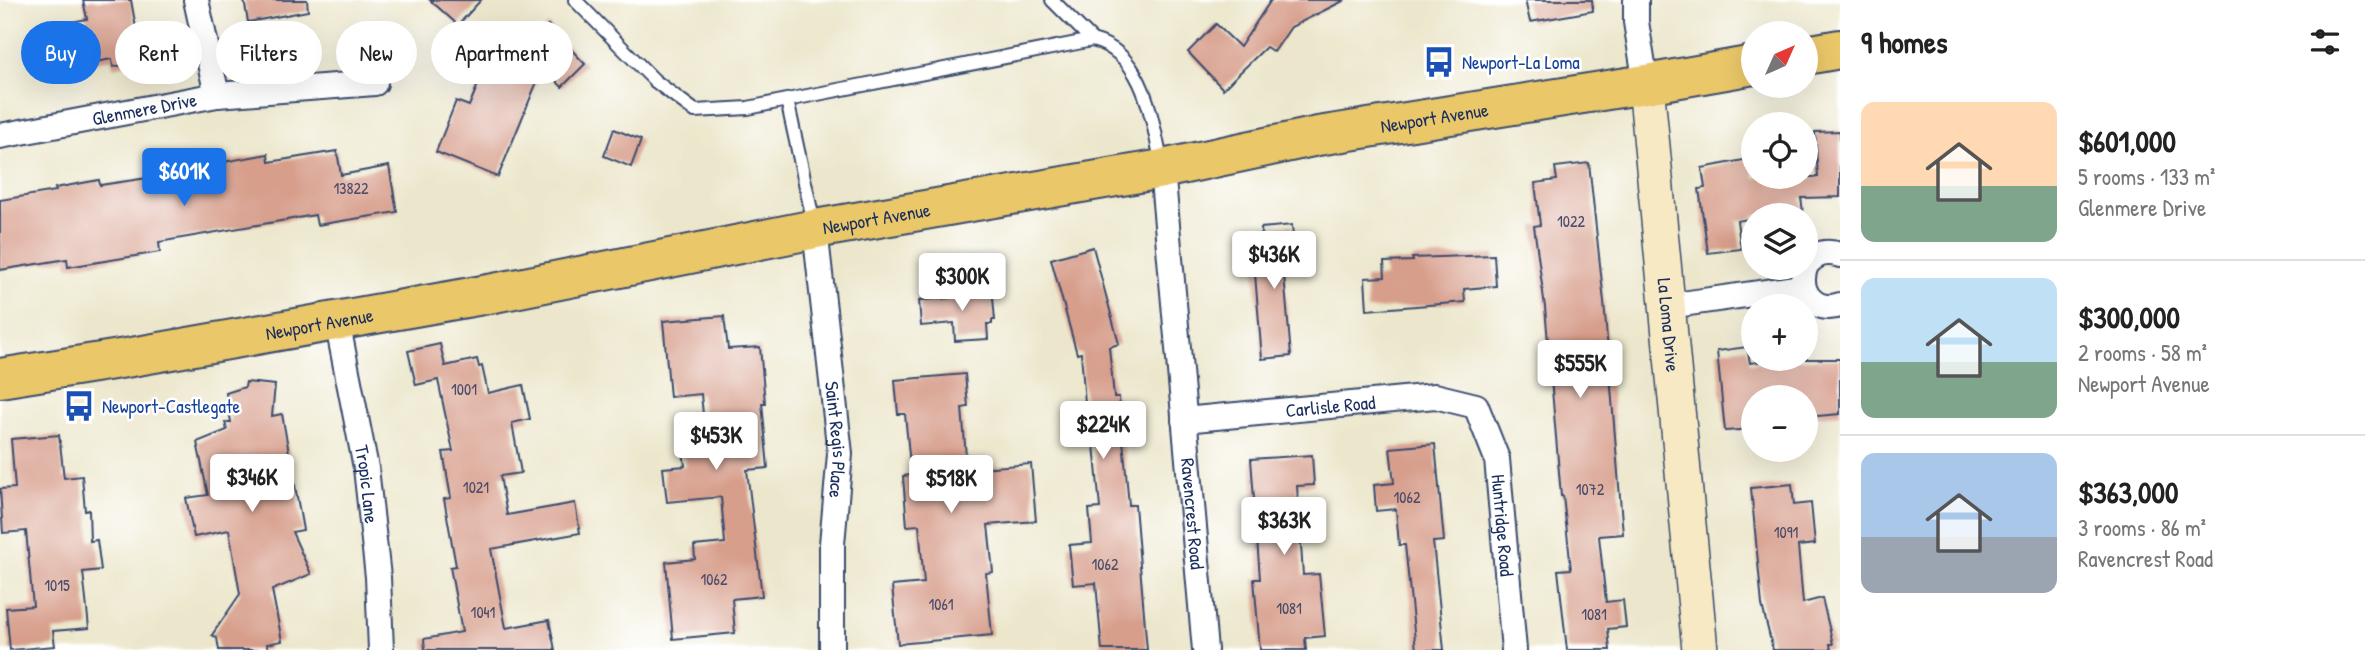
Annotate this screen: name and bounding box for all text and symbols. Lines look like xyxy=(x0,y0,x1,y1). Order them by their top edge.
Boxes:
chip: Buy xyxy=(21,21,101,84)
chip: Rent xyxy=(115,21,202,84)
chip: Filters xyxy=(216,21,322,84)
chip: New xyxy=(336,21,417,84)
chip: Apartment xyxy=(431,21,573,84)
north arrow xyxy=(1741,21,1818,98)
map controls xyxy=(1741,21,1818,462)
text: 9 homes xyxy=(1861,22,1948,62)
icon: filters xyxy=(2306,23,2344,61)
bus stop icon: Newport-La Loma xyxy=(1422,45,1456,79)
place label: Newport-La Loma xyxy=(1462,49,1580,75)
street label: Glenmere Drive xyxy=(90,86,199,131)
street label: Newport Avenue xyxy=(1379,96,1491,139)
button: locate xyxy=(1741,112,1818,189)
text: $601,000 xyxy=(2078,121,2176,161)
icon: home xyxy=(1917,130,2001,214)
pin: $601K xyxy=(135,148,233,208)
text: $601K xyxy=(158,155,210,186)
text: 5 rooms · 133 m² xyxy=(2078,161,2215,192)
house number: 13822 xyxy=(334,177,369,199)
text: Glenmere Drive xyxy=(2078,192,2206,223)
street label: Newport Avenue xyxy=(821,196,933,240)
button: layers xyxy=(1741,203,1818,280)
house number: 1022 xyxy=(1557,210,1585,232)
pin: $436K xyxy=(1225,232,1323,291)
text: $436K xyxy=(1248,238,1300,269)
pin: $300K xyxy=(913,254,1011,313)
text: $300K xyxy=(935,260,989,291)
street label: La Loma Drive xyxy=(1652,277,1686,373)
button: + xyxy=(1741,294,1818,371)
text: $300,000 xyxy=(2078,297,2180,337)
street label: Newport Avenue xyxy=(264,301,376,346)
icon: home xyxy=(1917,306,2001,390)
text: 2 rooms · 58 m² xyxy=(2078,337,2207,368)
pin: $555K xyxy=(1531,340,1629,400)
text: $555K xyxy=(1554,347,1606,378)
text: Newport Avenue xyxy=(2078,368,2210,399)
house number: 1001 xyxy=(451,378,477,400)
street label: Saint Regis Place xyxy=(819,380,853,500)
button: − xyxy=(1741,385,1818,462)
bus stop icon: Newport-Castlegate xyxy=(62,389,96,423)
street label: Carlisle Road xyxy=(1284,389,1377,423)
place label: Newport-Castlegate xyxy=(102,393,241,419)
pin: $224K xyxy=(1054,402,1152,461)
text: $224K xyxy=(1076,408,1130,439)
pin: $453K xyxy=(667,412,765,472)
text: $453K xyxy=(690,419,742,450)
street label: Tropic Lane xyxy=(349,443,385,525)
pin: $346K xyxy=(203,454,301,514)
pin: $518K xyxy=(902,456,1000,515)
street label: Ravencrest Road xyxy=(1175,457,1211,571)
text: $346K xyxy=(226,461,278,492)
text: $518K xyxy=(925,462,977,493)
text: $363,000 xyxy=(2078,472,2178,512)
street label: Huntridge Road xyxy=(1485,473,1520,578)
house number: 1021 xyxy=(463,476,489,498)
house number: 1072 xyxy=(1576,478,1605,500)
icon: home xyxy=(1917,481,2001,565)
house number: 1062 xyxy=(1394,486,1421,508)
pin: $363K xyxy=(1235,498,1333,557)
text: $363K xyxy=(1257,504,1311,535)
text: 3 rooms · 86 m² xyxy=(2078,512,2206,543)
house number: 1091 xyxy=(1774,521,1799,543)
text: Ravencrest Road xyxy=(2078,543,2213,574)
house number: 1062 xyxy=(1092,553,1119,575)
house number: 1062 xyxy=(701,568,728,590)
house number: 1015 xyxy=(44,574,70,596)
house number: 1061 xyxy=(928,593,954,615)
house number: 1081 xyxy=(1276,597,1302,619)
house number: 1041 xyxy=(471,601,496,623)
house number: 1081 xyxy=(1581,603,1607,625)

